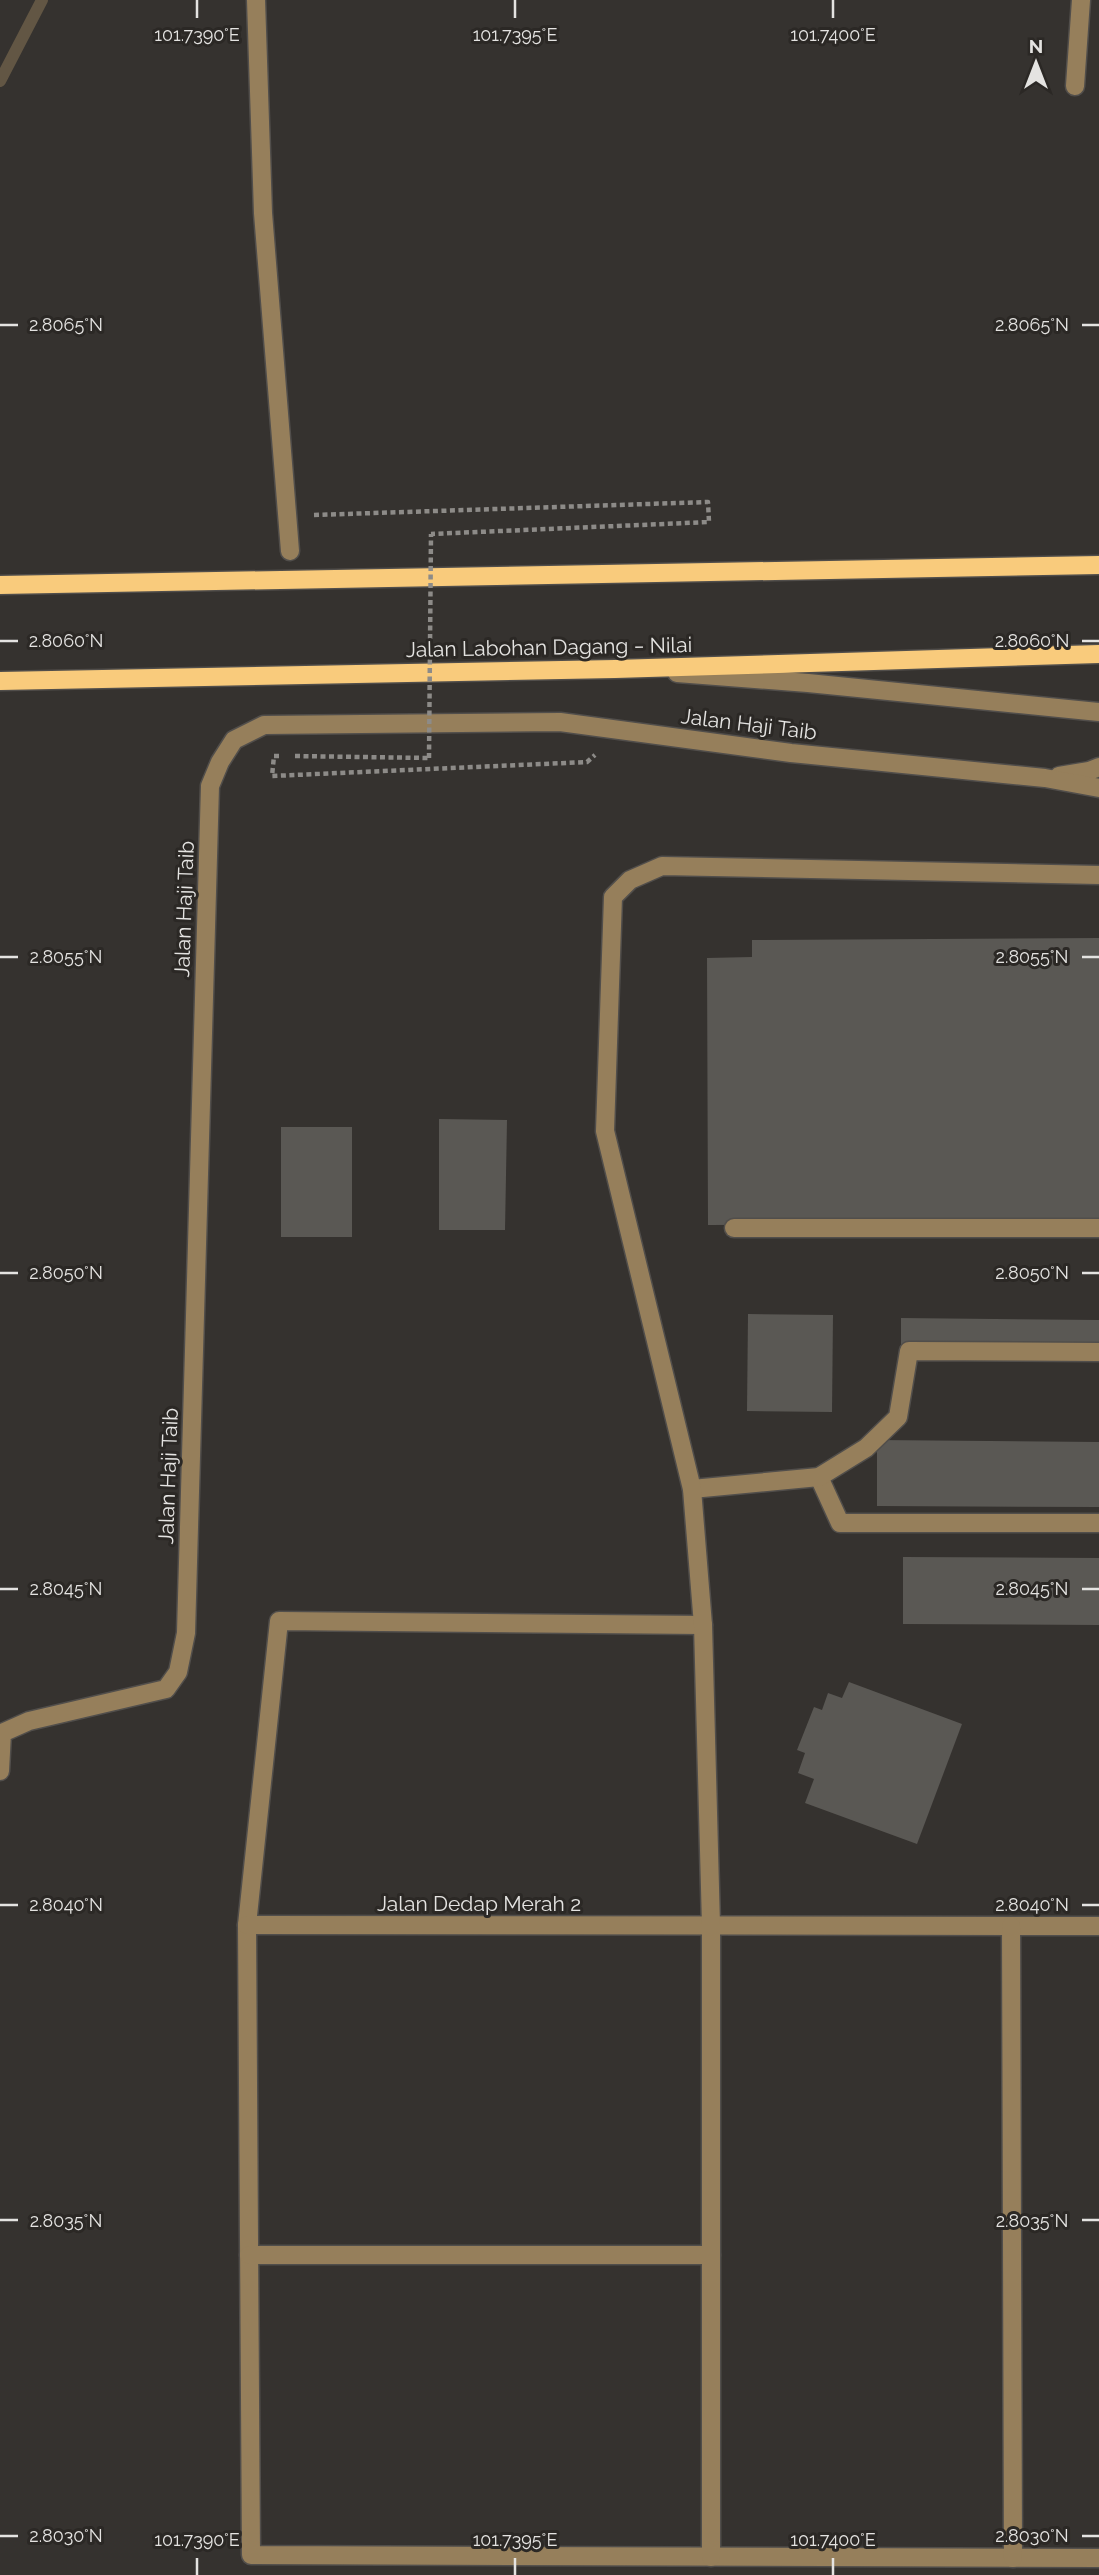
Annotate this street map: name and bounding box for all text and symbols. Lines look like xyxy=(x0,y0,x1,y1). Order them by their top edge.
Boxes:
text: 101.7390°E xyxy=(154,24,240,45)
text: 101.7395°E xyxy=(473,24,557,45)
text: 101.7400°E xyxy=(790,24,876,45)
north arrow xyxy=(1001,28,1071,98)
text: N xyxy=(1029,35,1043,57)
text: 2.8065°N xyxy=(29,314,103,335)
text: 2.8065°N xyxy=(995,314,1069,335)
text: 2.8060°N xyxy=(29,630,103,651)
text: 2.8060°N xyxy=(995,630,1069,651)
street label: Jalan Labohan Dagang ‒ Nilai xyxy=(406,632,692,662)
street label: Jalan Haji Taib xyxy=(680,703,818,745)
street label: Jalan Haji Taib xyxy=(169,840,199,978)
text: 2.8055°N xyxy=(30,946,102,967)
text: 2.8055°N xyxy=(996,946,1068,967)
text: 2.8050°N xyxy=(29,1262,103,1283)
text: 2.8050°N xyxy=(995,1262,1069,1283)
street label: Jalan Haji Taib xyxy=(153,1407,183,1545)
text: 2.8045°N xyxy=(30,1578,102,1599)
text: 2.8045°N xyxy=(996,1578,1068,1599)
street label: Jalan Dedap Merah 2 xyxy=(377,1891,581,1916)
text: 2.8040°N xyxy=(29,1894,103,1915)
text: 2.8040°N xyxy=(995,1894,1069,1915)
text: 2.8035°N xyxy=(30,2210,102,2231)
text: 2.8035°N xyxy=(996,2210,1068,2231)
text: 2.8030°N xyxy=(29,2525,103,2546)
text: 2.8030°N xyxy=(995,2525,1069,2546)
text: 101.7390°E xyxy=(154,2529,240,2550)
text: 101.7395°E xyxy=(473,2529,557,2550)
text: 101.7400°E xyxy=(790,2529,876,2550)

